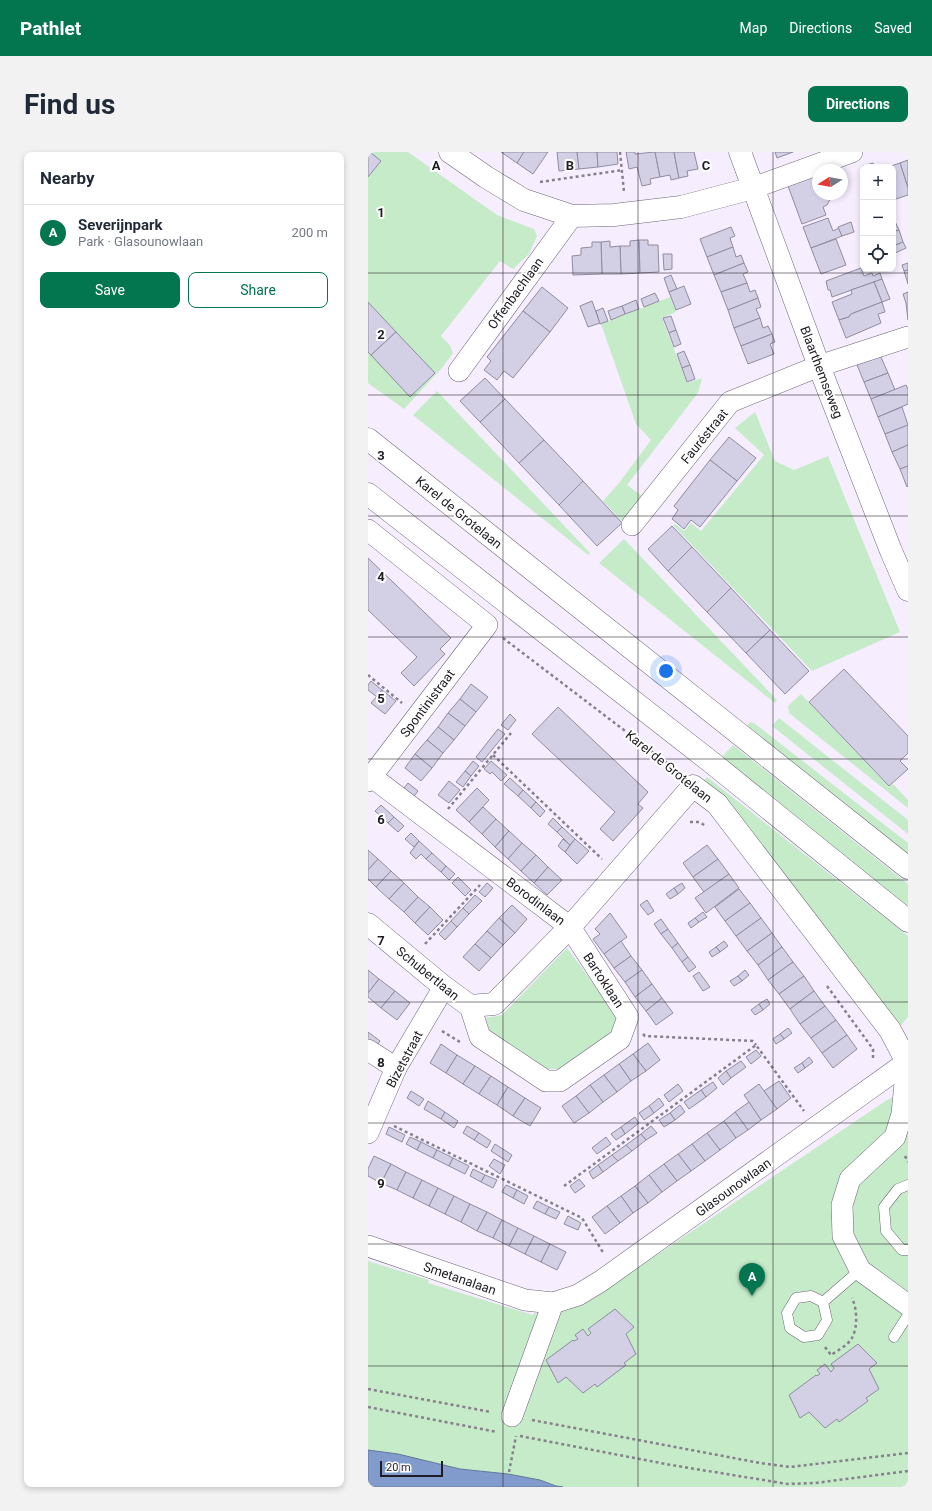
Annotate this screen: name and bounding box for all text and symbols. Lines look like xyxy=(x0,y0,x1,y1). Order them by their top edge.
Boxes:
text: Pathlet xyxy=(20,17,81,40)
text: Map xyxy=(740,20,767,36)
text: Directions xyxy=(789,20,852,36)
text: Saved xyxy=(874,20,912,36)
button: Directions xyxy=(808,86,908,122)
text: Find us xyxy=(24,88,115,121)
text: A xyxy=(432,158,441,173)
text: B xyxy=(566,158,574,173)
text: C xyxy=(702,158,711,173)
north arrow xyxy=(812,164,848,200)
map controls xyxy=(860,164,896,272)
button: + xyxy=(860,164,896,200)
text: Nearby xyxy=(40,168,95,188)
button: − xyxy=(860,200,896,236)
text: 1 xyxy=(377,205,385,220)
text: Severijnpark xyxy=(78,216,163,234)
text: A xyxy=(49,225,57,240)
text: 200 m xyxy=(291,225,328,240)
text: Park · Glasounowlaan xyxy=(78,234,203,249)
button: locate xyxy=(860,236,896,272)
street label: Offenbachlaan xyxy=(484,255,546,332)
button: Save xyxy=(40,272,180,308)
button: Share xyxy=(188,272,328,308)
street label: Blaarthemseweg xyxy=(797,324,846,420)
text: 2 xyxy=(377,327,385,342)
street label: Fauréstraat xyxy=(678,406,731,467)
text: 3 xyxy=(377,448,385,463)
street label: Karel de Grotelaan xyxy=(413,473,505,552)
text: 4 xyxy=(377,569,385,584)
your location xyxy=(656,661,676,681)
street label: Spontinistraat xyxy=(397,666,458,740)
text: 5 xyxy=(377,691,385,706)
street label: Karel de Grotelaan xyxy=(623,727,715,806)
text: 6 xyxy=(377,812,385,827)
street label: Borodinlaan xyxy=(503,875,568,928)
text: 7 xyxy=(377,933,385,948)
street label: Schubertlaan xyxy=(393,943,462,1003)
street label: Bartoklaan xyxy=(580,950,627,1011)
street label: Bizetstraat xyxy=(383,1028,426,1090)
text: 8 xyxy=(377,1055,385,1070)
street label: Glasounowlaan xyxy=(693,1155,774,1220)
text: 9 xyxy=(377,1176,385,1191)
street label: Smetanalaan xyxy=(421,1259,498,1298)
pin: A xyxy=(739,1263,765,1296)
scale bar xyxy=(380,1459,443,1478)
text: 20 m xyxy=(386,1461,411,1474)

